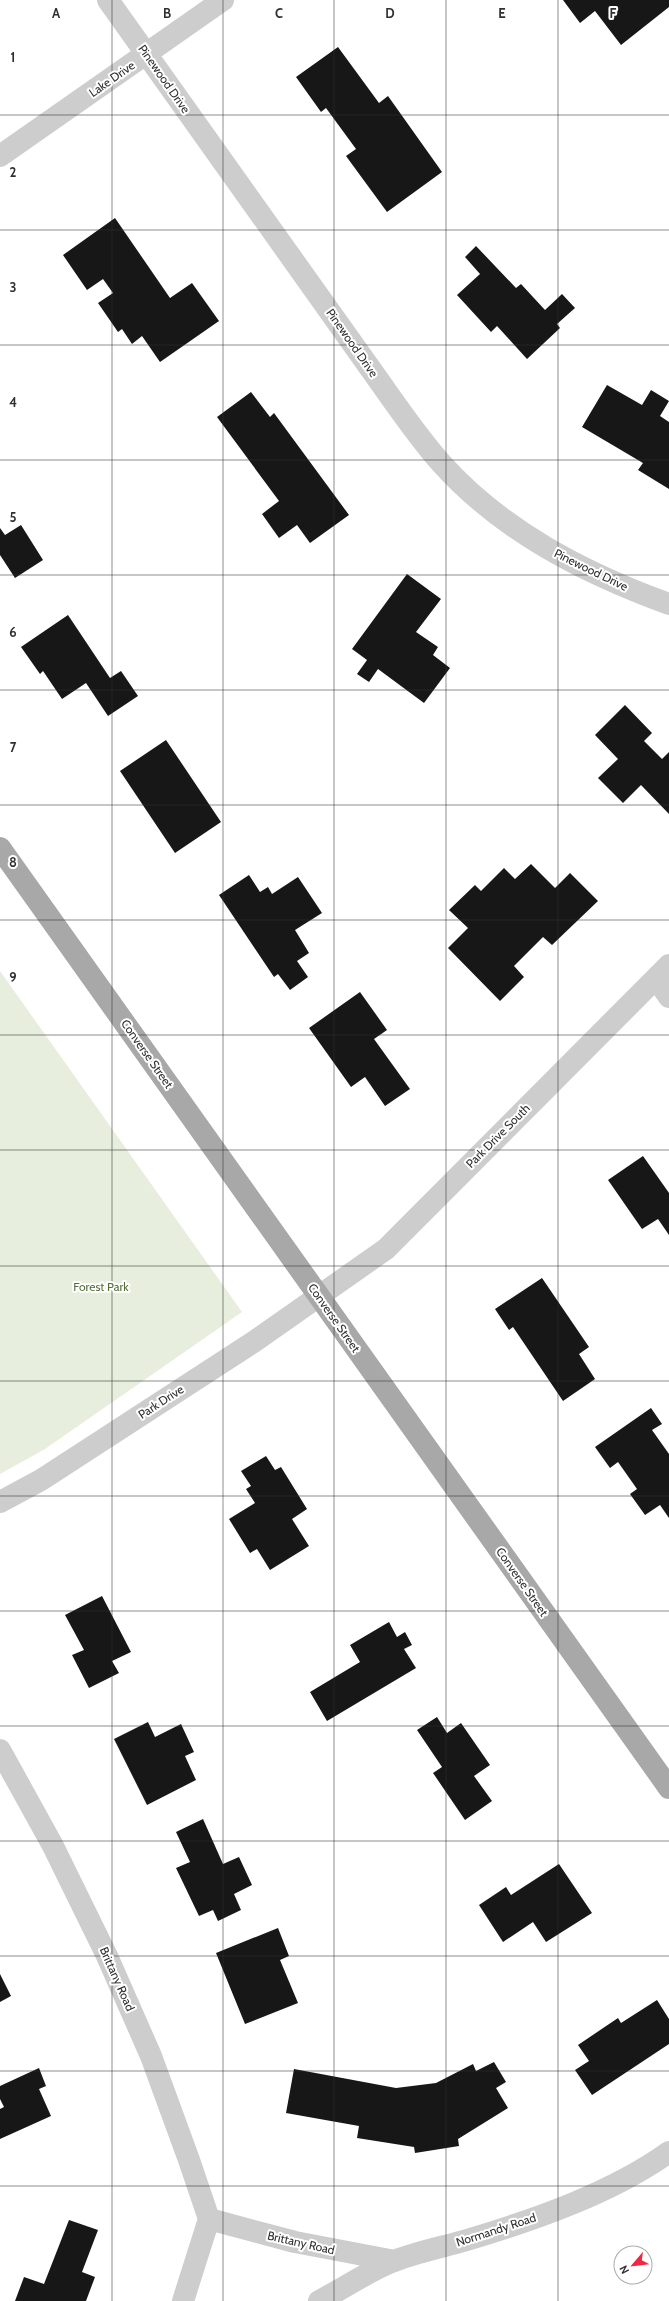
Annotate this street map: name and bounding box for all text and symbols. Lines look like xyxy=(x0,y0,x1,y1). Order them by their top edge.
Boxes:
text: A xyxy=(52,5,61,21)
text: B xyxy=(163,5,171,21)
text: C xyxy=(275,5,283,21)
text: D xyxy=(385,5,395,21)
text: E xyxy=(498,5,506,21)
text: F xyxy=(610,5,617,21)
street label: Pinewood Drive xyxy=(135,42,194,116)
text: 1 xyxy=(11,49,15,65)
street label: Lake Drive xyxy=(86,57,138,100)
text: 2 xyxy=(10,164,17,180)
text: 3 xyxy=(9,279,17,295)
street label: Pinewood Drive xyxy=(323,306,382,380)
text: 4 xyxy=(9,394,17,410)
text: 5 xyxy=(10,509,17,525)
street label: Pinewood Drive xyxy=(552,545,631,594)
text: 6 xyxy=(9,624,17,640)
text: 7 xyxy=(10,739,17,755)
text: 8 xyxy=(9,854,17,870)
text: 9 xyxy=(9,969,17,985)
street label: Converse Street xyxy=(118,1016,177,1091)
street label: Park Drive South xyxy=(463,1101,533,1171)
park label: Forest Park xyxy=(73,1279,129,1294)
street label: Converse Street xyxy=(305,1280,364,1355)
street label: Park Drive xyxy=(135,1381,186,1422)
street label: Converse Street xyxy=(493,1544,552,1619)
street label: Brittany Road xyxy=(97,1944,138,2013)
street label: Normandy Road xyxy=(454,2210,538,2250)
street label: Brittany Road xyxy=(266,2227,336,2258)
north arrow xyxy=(613,2245,653,2285)
text: N xyxy=(616,2263,632,2276)

